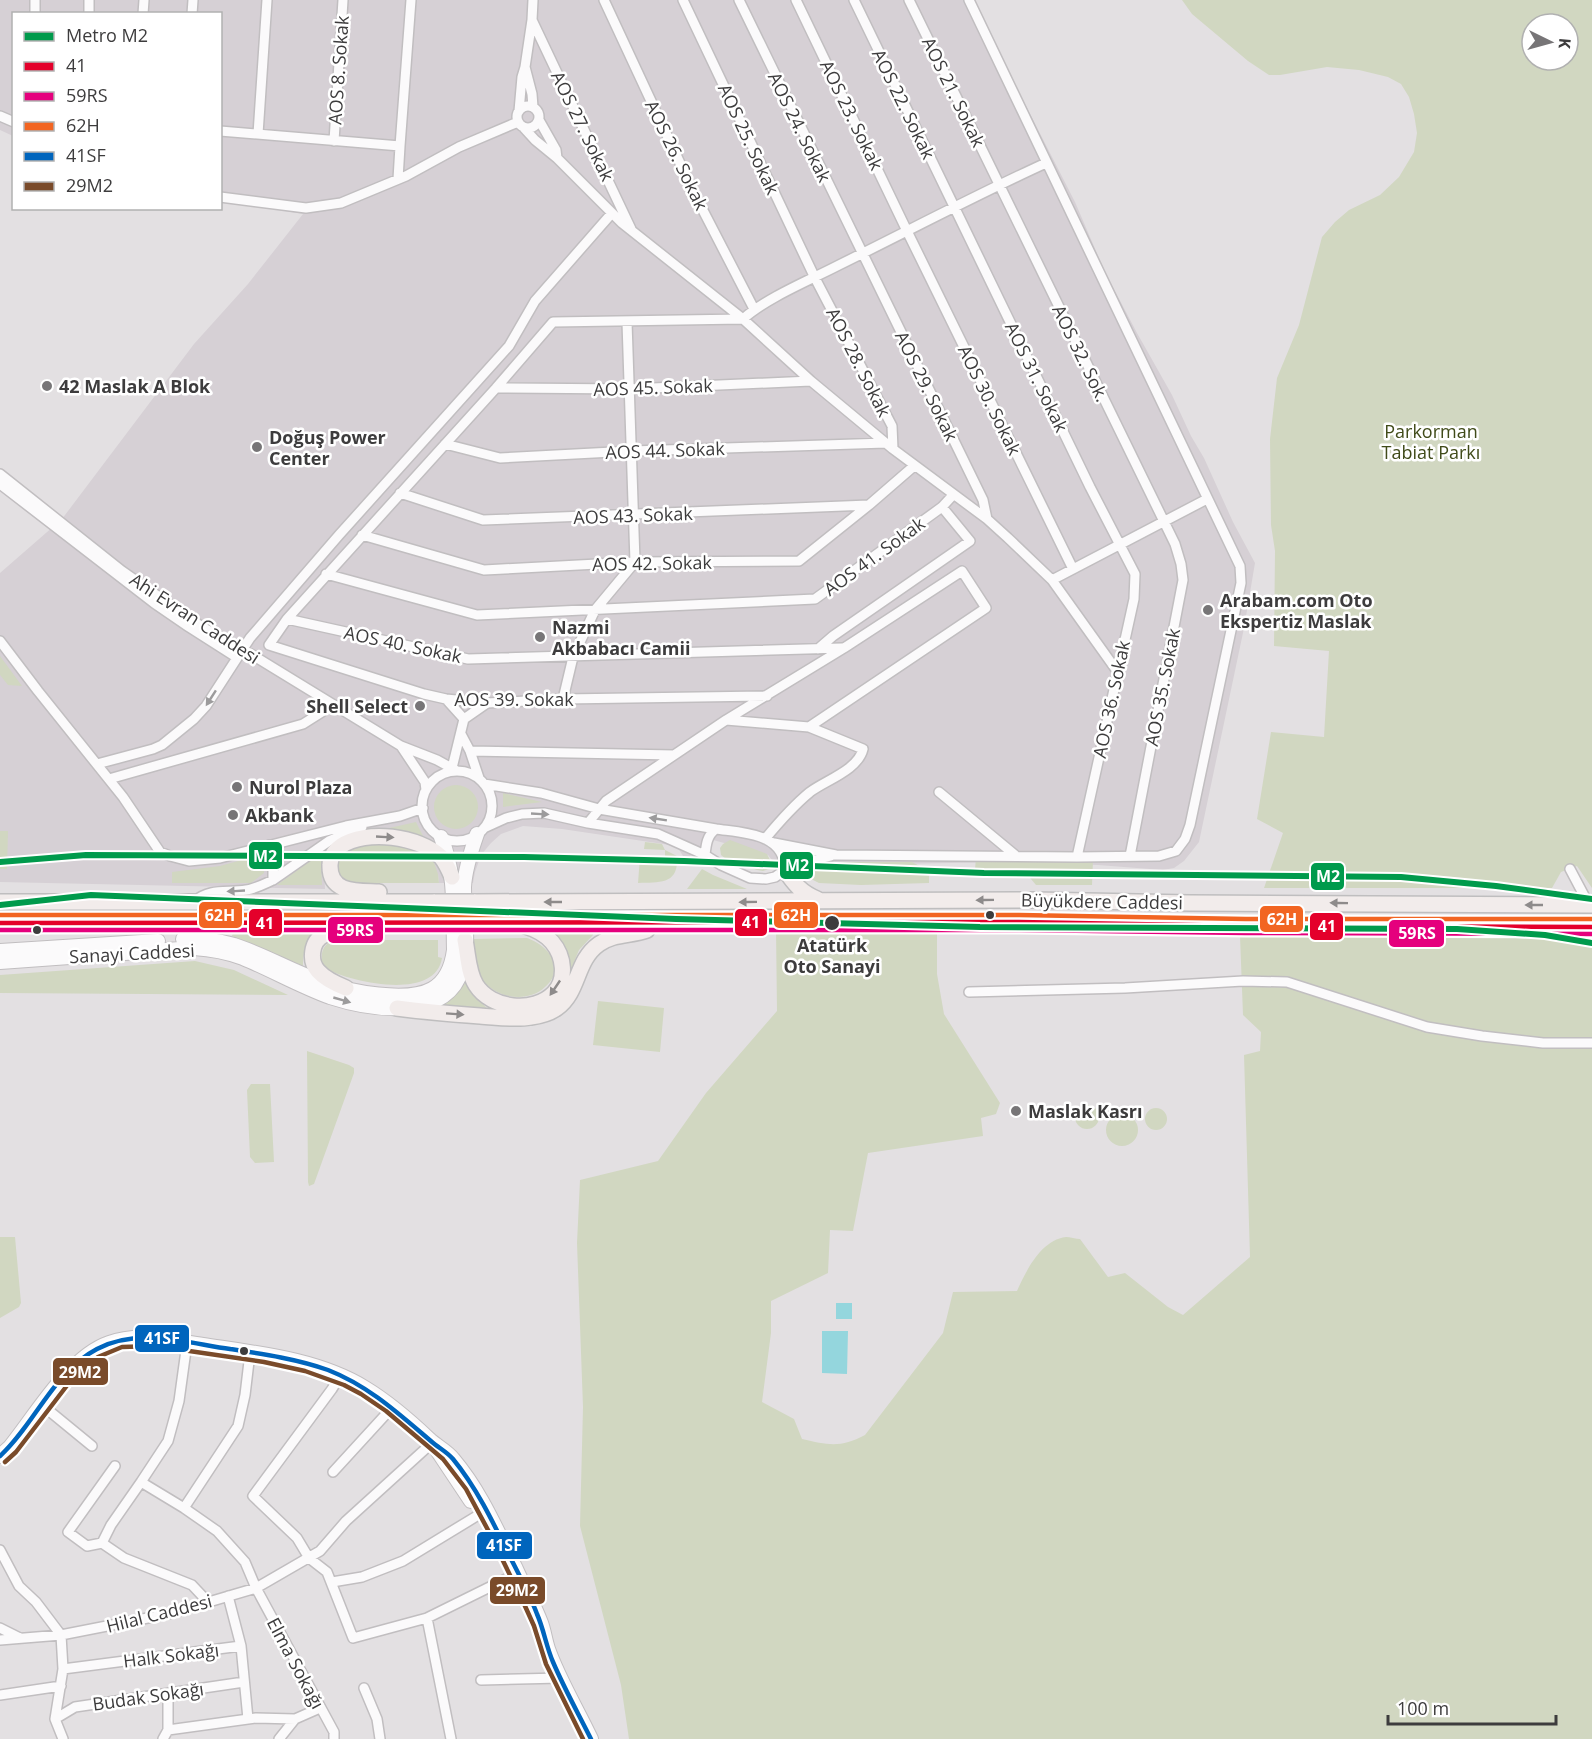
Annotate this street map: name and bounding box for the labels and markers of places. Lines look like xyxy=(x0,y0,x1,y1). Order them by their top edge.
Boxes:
place label: 42 Maslak A Blok xyxy=(59,374,211,398)
marker: 42 Maslak A Blok xyxy=(40,379,54,393)
place label: Doğuş Power Center xyxy=(269,425,386,470)
marker: Doğuş Power Center xyxy=(250,440,264,454)
place label: Arabam.com Oto Ekspertiz Maslak xyxy=(1220,588,1373,633)
marker: Arabam.com Oto Ekspertiz Maslak xyxy=(1201,603,1215,617)
place label: Nazmi Akbabacı Camii xyxy=(552,615,691,660)
marker: Nazmi Akbabacı Camii xyxy=(533,630,547,644)
place label: Shell Select xyxy=(306,694,408,718)
marker: Shell Select xyxy=(413,699,427,713)
place label: Nurol Plaza xyxy=(249,775,352,799)
marker: Nurol Plaza xyxy=(230,780,244,794)
place label: Akbank xyxy=(245,803,315,827)
marker: Akbank xyxy=(226,808,240,822)
unlabelled marker xyxy=(984,909,996,921)
marker: Atatürk Oto Sanayi xyxy=(823,914,841,932)
unlabelled marker xyxy=(31,924,43,936)
place label: Atatürk Oto Sanayi xyxy=(783,933,881,978)
place label: Maslak Kasrı xyxy=(1028,1099,1142,1123)
marker: Maslak Kasrı xyxy=(1009,1104,1023,1118)
unlabelled marker xyxy=(238,1345,250,1357)

